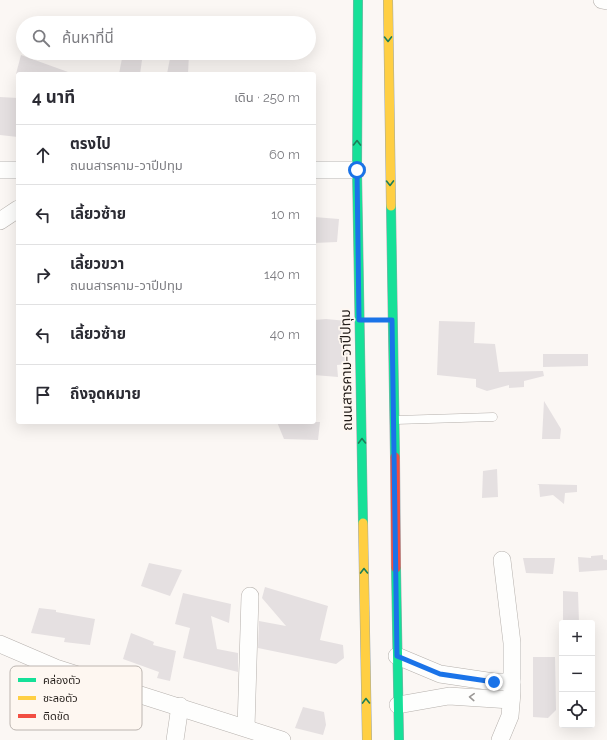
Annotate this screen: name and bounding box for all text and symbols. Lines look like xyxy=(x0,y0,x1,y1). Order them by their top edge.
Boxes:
search box xyxy=(16,16,316,60)
icon: search xyxy=(30,27,52,49)
text: ค้นหาที่นี่ xyxy=(62,29,114,47)
one-way arrow xyxy=(384,36,392,42)
text: 4 นาที xyxy=(32,87,75,107)
text: เดิน · 250 m xyxy=(234,90,300,105)
text: ตรงไป xyxy=(70,135,111,153)
one-way arrow xyxy=(353,140,361,146)
icon: ahead xyxy=(32,144,54,166)
text: 60 m xyxy=(269,147,300,162)
text: ถนนสารคาม-วาปีปทุม xyxy=(70,158,183,173)
route start xyxy=(348,161,366,179)
one-way arrow xyxy=(386,180,394,186)
icon: left xyxy=(32,204,54,226)
text: เลี้ยวซ้าย xyxy=(70,205,126,223)
text: 10 m xyxy=(271,207,300,222)
text: เลี้ยวขวา xyxy=(70,255,124,273)
icon: right xyxy=(32,264,54,286)
text: 140 m xyxy=(264,267,300,282)
text: ถนนสารคาม-วาปีปทุม xyxy=(70,278,183,293)
street label: ถนนสารคาม-วาปีปทุม xyxy=(337,309,356,431)
icon: left xyxy=(32,324,54,346)
text: เลี้ยวซ้าย xyxy=(70,325,126,343)
text: 40 m xyxy=(270,327,300,342)
icon: arrive xyxy=(32,384,54,406)
text: ถึงจุดหมาย xyxy=(70,385,141,403)
one-way arrow xyxy=(357,438,366,444)
one-way arrow xyxy=(360,568,368,574)
map controls xyxy=(559,620,595,728)
button: + xyxy=(559,620,595,656)
button: − xyxy=(559,656,595,692)
legend xyxy=(10,666,142,730)
route end xyxy=(485,673,503,691)
text: คล่องตัว xyxy=(43,674,81,687)
text: ชะลอตัว xyxy=(43,692,78,705)
button: locate xyxy=(559,692,595,728)
one-way arrow xyxy=(469,693,475,702)
one-way arrow xyxy=(362,698,370,704)
text: ติดขัด xyxy=(43,710,70,723)

